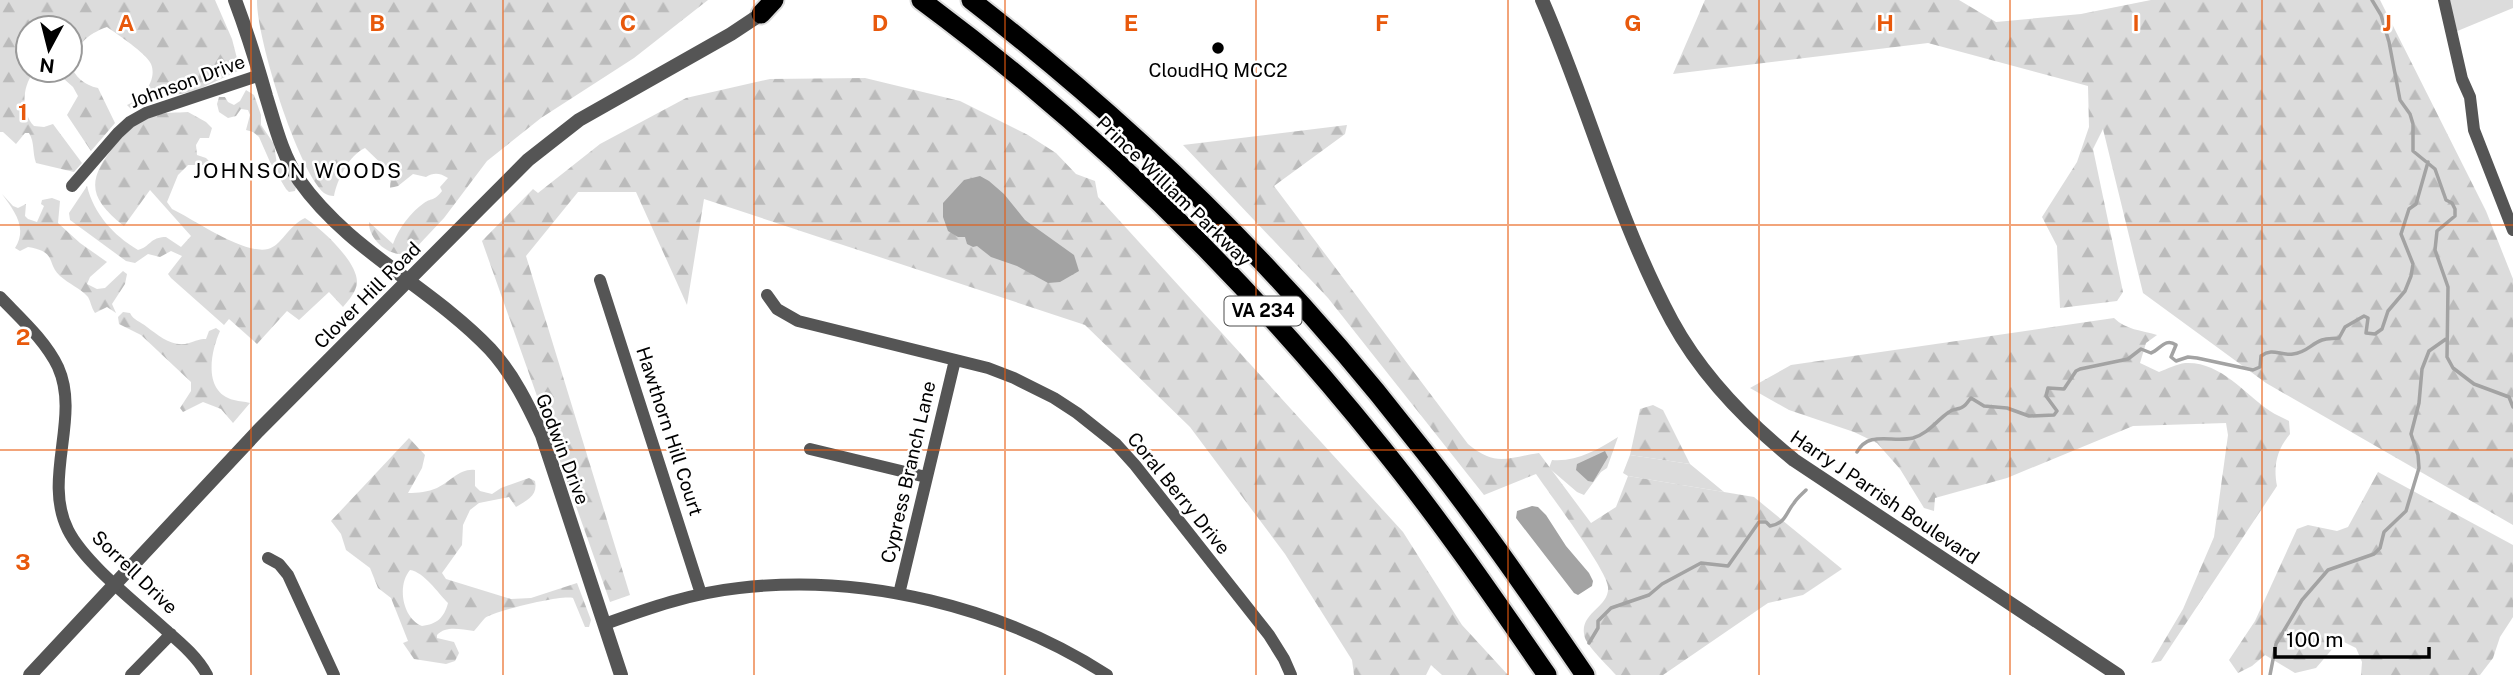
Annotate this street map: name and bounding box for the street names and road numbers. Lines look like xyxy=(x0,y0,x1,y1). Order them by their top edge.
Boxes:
street label: Johnson Drive xyxy=(126,50,248,112)
street label: Prince William Parkway xyxy=(1092,111,1256,271)
street label: Clover Hill Road xyxy=(309,237,425,353)
road number: VA 234 xyxy=(1224,296,1302,326)
street label: Hawthorn Hill Court xyxy=(632,344,708,518)
street label: Cypress Branch Lane xyxy=(876,379,940,565)
street label: Godwin Drive xyxy=(532,391,594,507)
street label: Harry J Parrish Boulevard xyxy=(1786,426,1984,568)
street label: Coral Berry Drive xyxy=(1123,428,1235,558)
street label: Sorrell Drive xyxy=(88,526,182,618)

